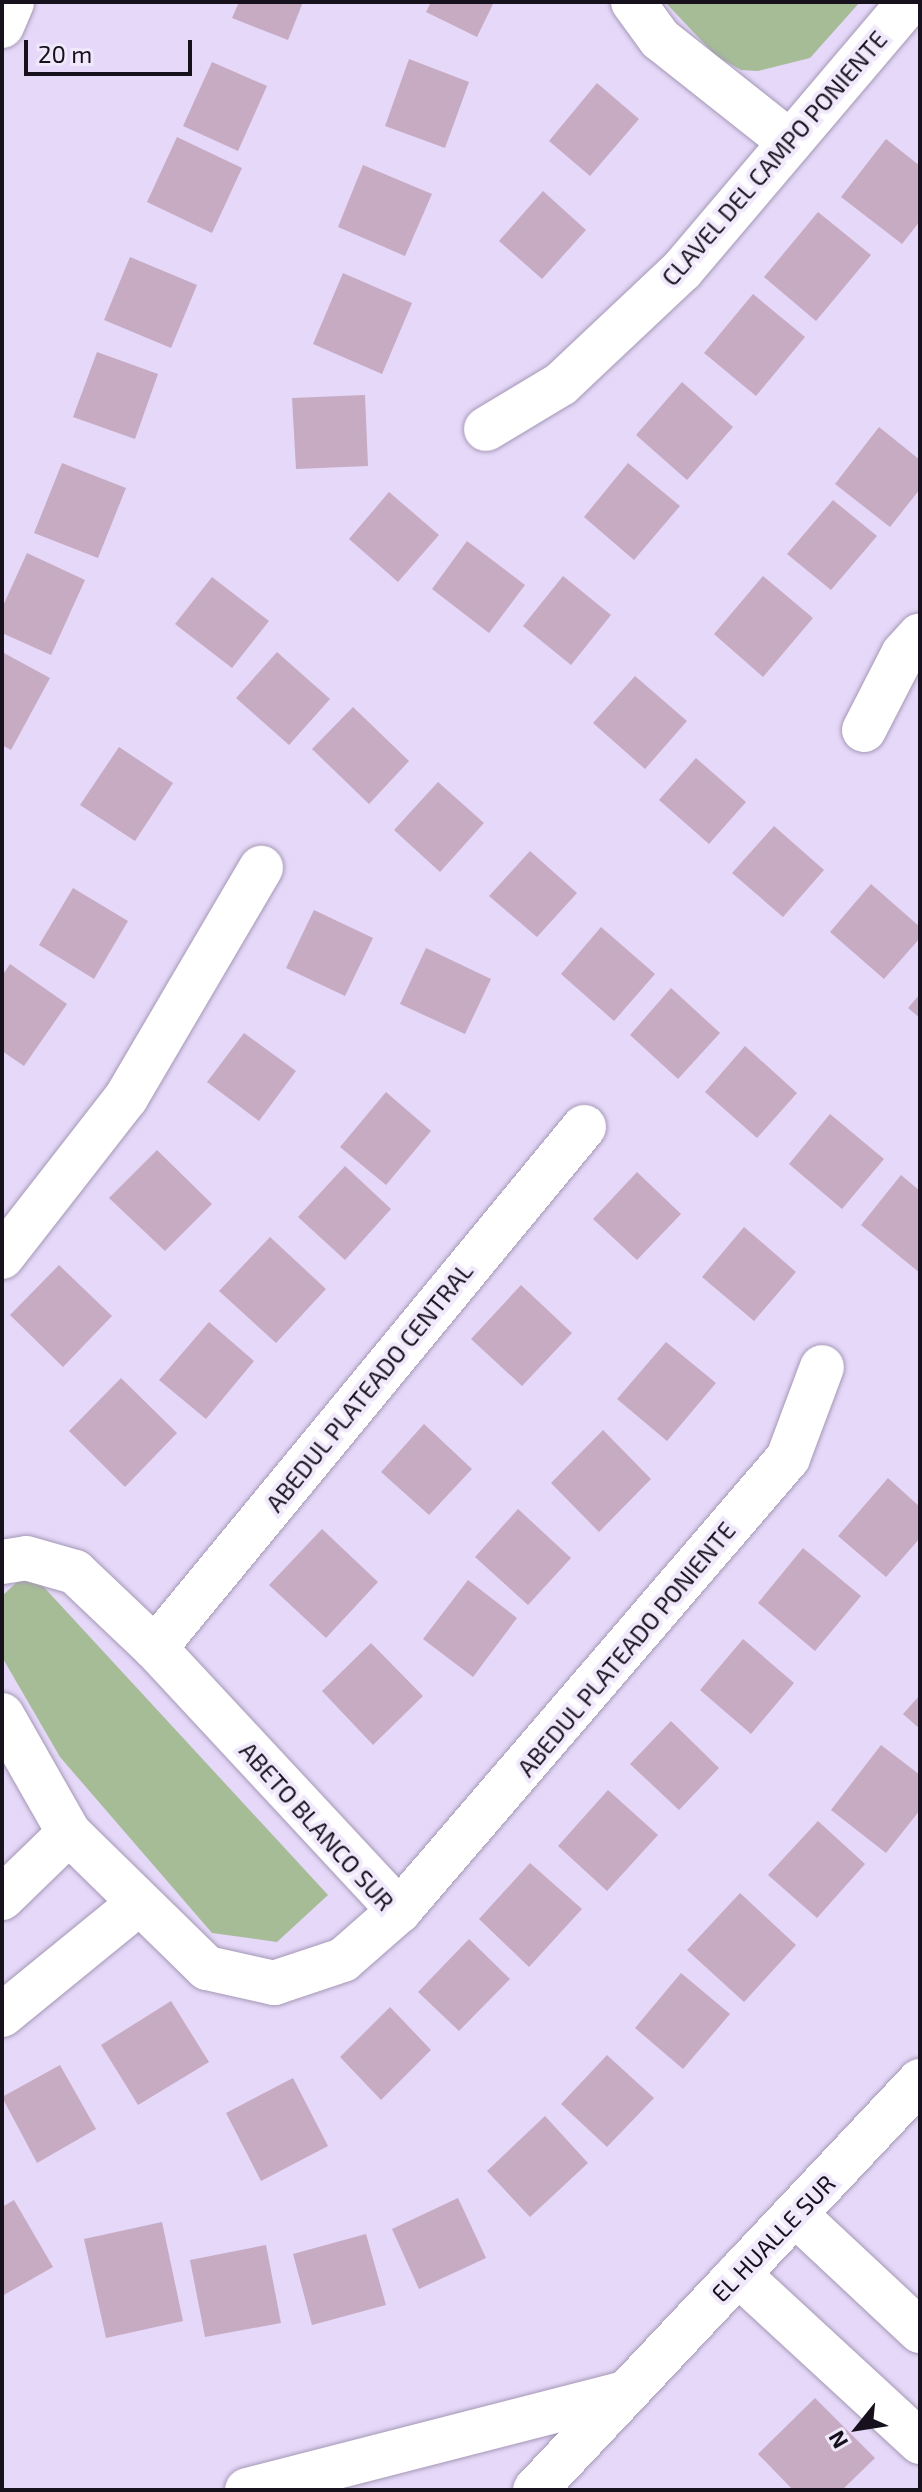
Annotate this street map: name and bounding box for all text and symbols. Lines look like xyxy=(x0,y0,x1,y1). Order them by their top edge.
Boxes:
scale bar xyxy=(28,24,196,74)
street label: CLAVEL DEL CAMPO PONIENTE xyxy=(655,24,893,292)
text: 20 m xyxy=(38,39,92,68)
street label: ABEDUL PLATEADO CENTRAL xyxy=(259,1256,479,1518)
street label: ABEDUL PLATEADO PONIENTE xyxy=(511,1516,741,1782)
street label: ABETO BLANCO SUR xyxy=(234,1736,400,1916)
street label: EL HUALLE SUR xyxy=(705,2168,841,2308)
north arrow xyxy=(818,2388,898,2468)
text: N xyxy=(822,2427,852,2453)

